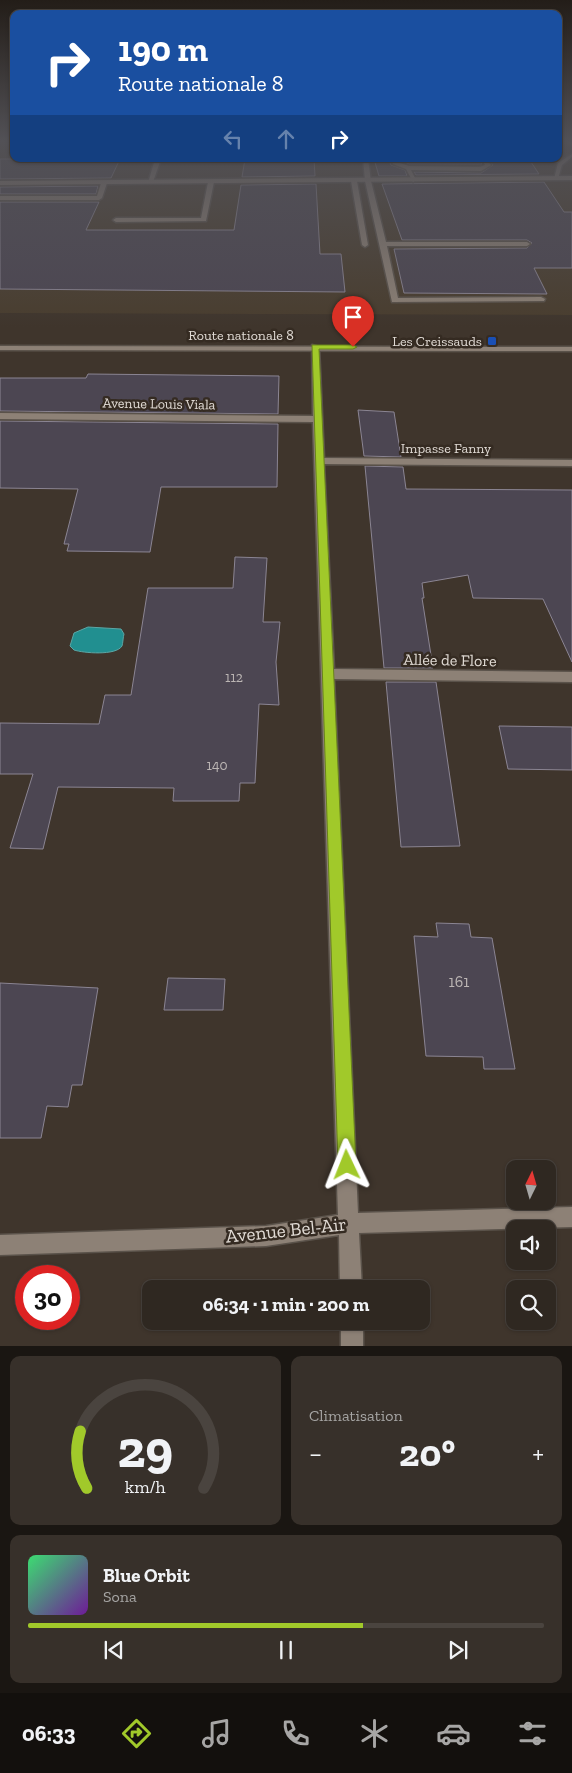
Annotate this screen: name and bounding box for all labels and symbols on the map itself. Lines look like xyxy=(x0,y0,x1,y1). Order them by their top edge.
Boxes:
pin xyxy=(332,296,374,347)
street label: Route nationale 8 xyxy=(188,327,294,344)
place label: Les Creissauds xyxy=(392,333,482,350)
marker: Les Creissauds xyxy=(486,335,498,347)
street label: Avenue Louis Viala xyxy=(102,395,216,413)
street label: Impasse Fanny xyxy=(401,440,492,457)
street label: Allée de Flore xyxy=(403,650,497,670)
house number: 112 xyxy=(225,669,243,686)
house number: 140 xyxy=(207,757,228,774)
house number: 161 xyxy=(449,972,469,991)
position arrow xyxy=(320,1138,372,1190)
north arrow xyxy=(506,1160,556,1210)
street label: Avenue Bel-Air xyxy=(224,1212,348,1248)
speed limit sign: 30 xyxy=(15,1265,80,1330)

